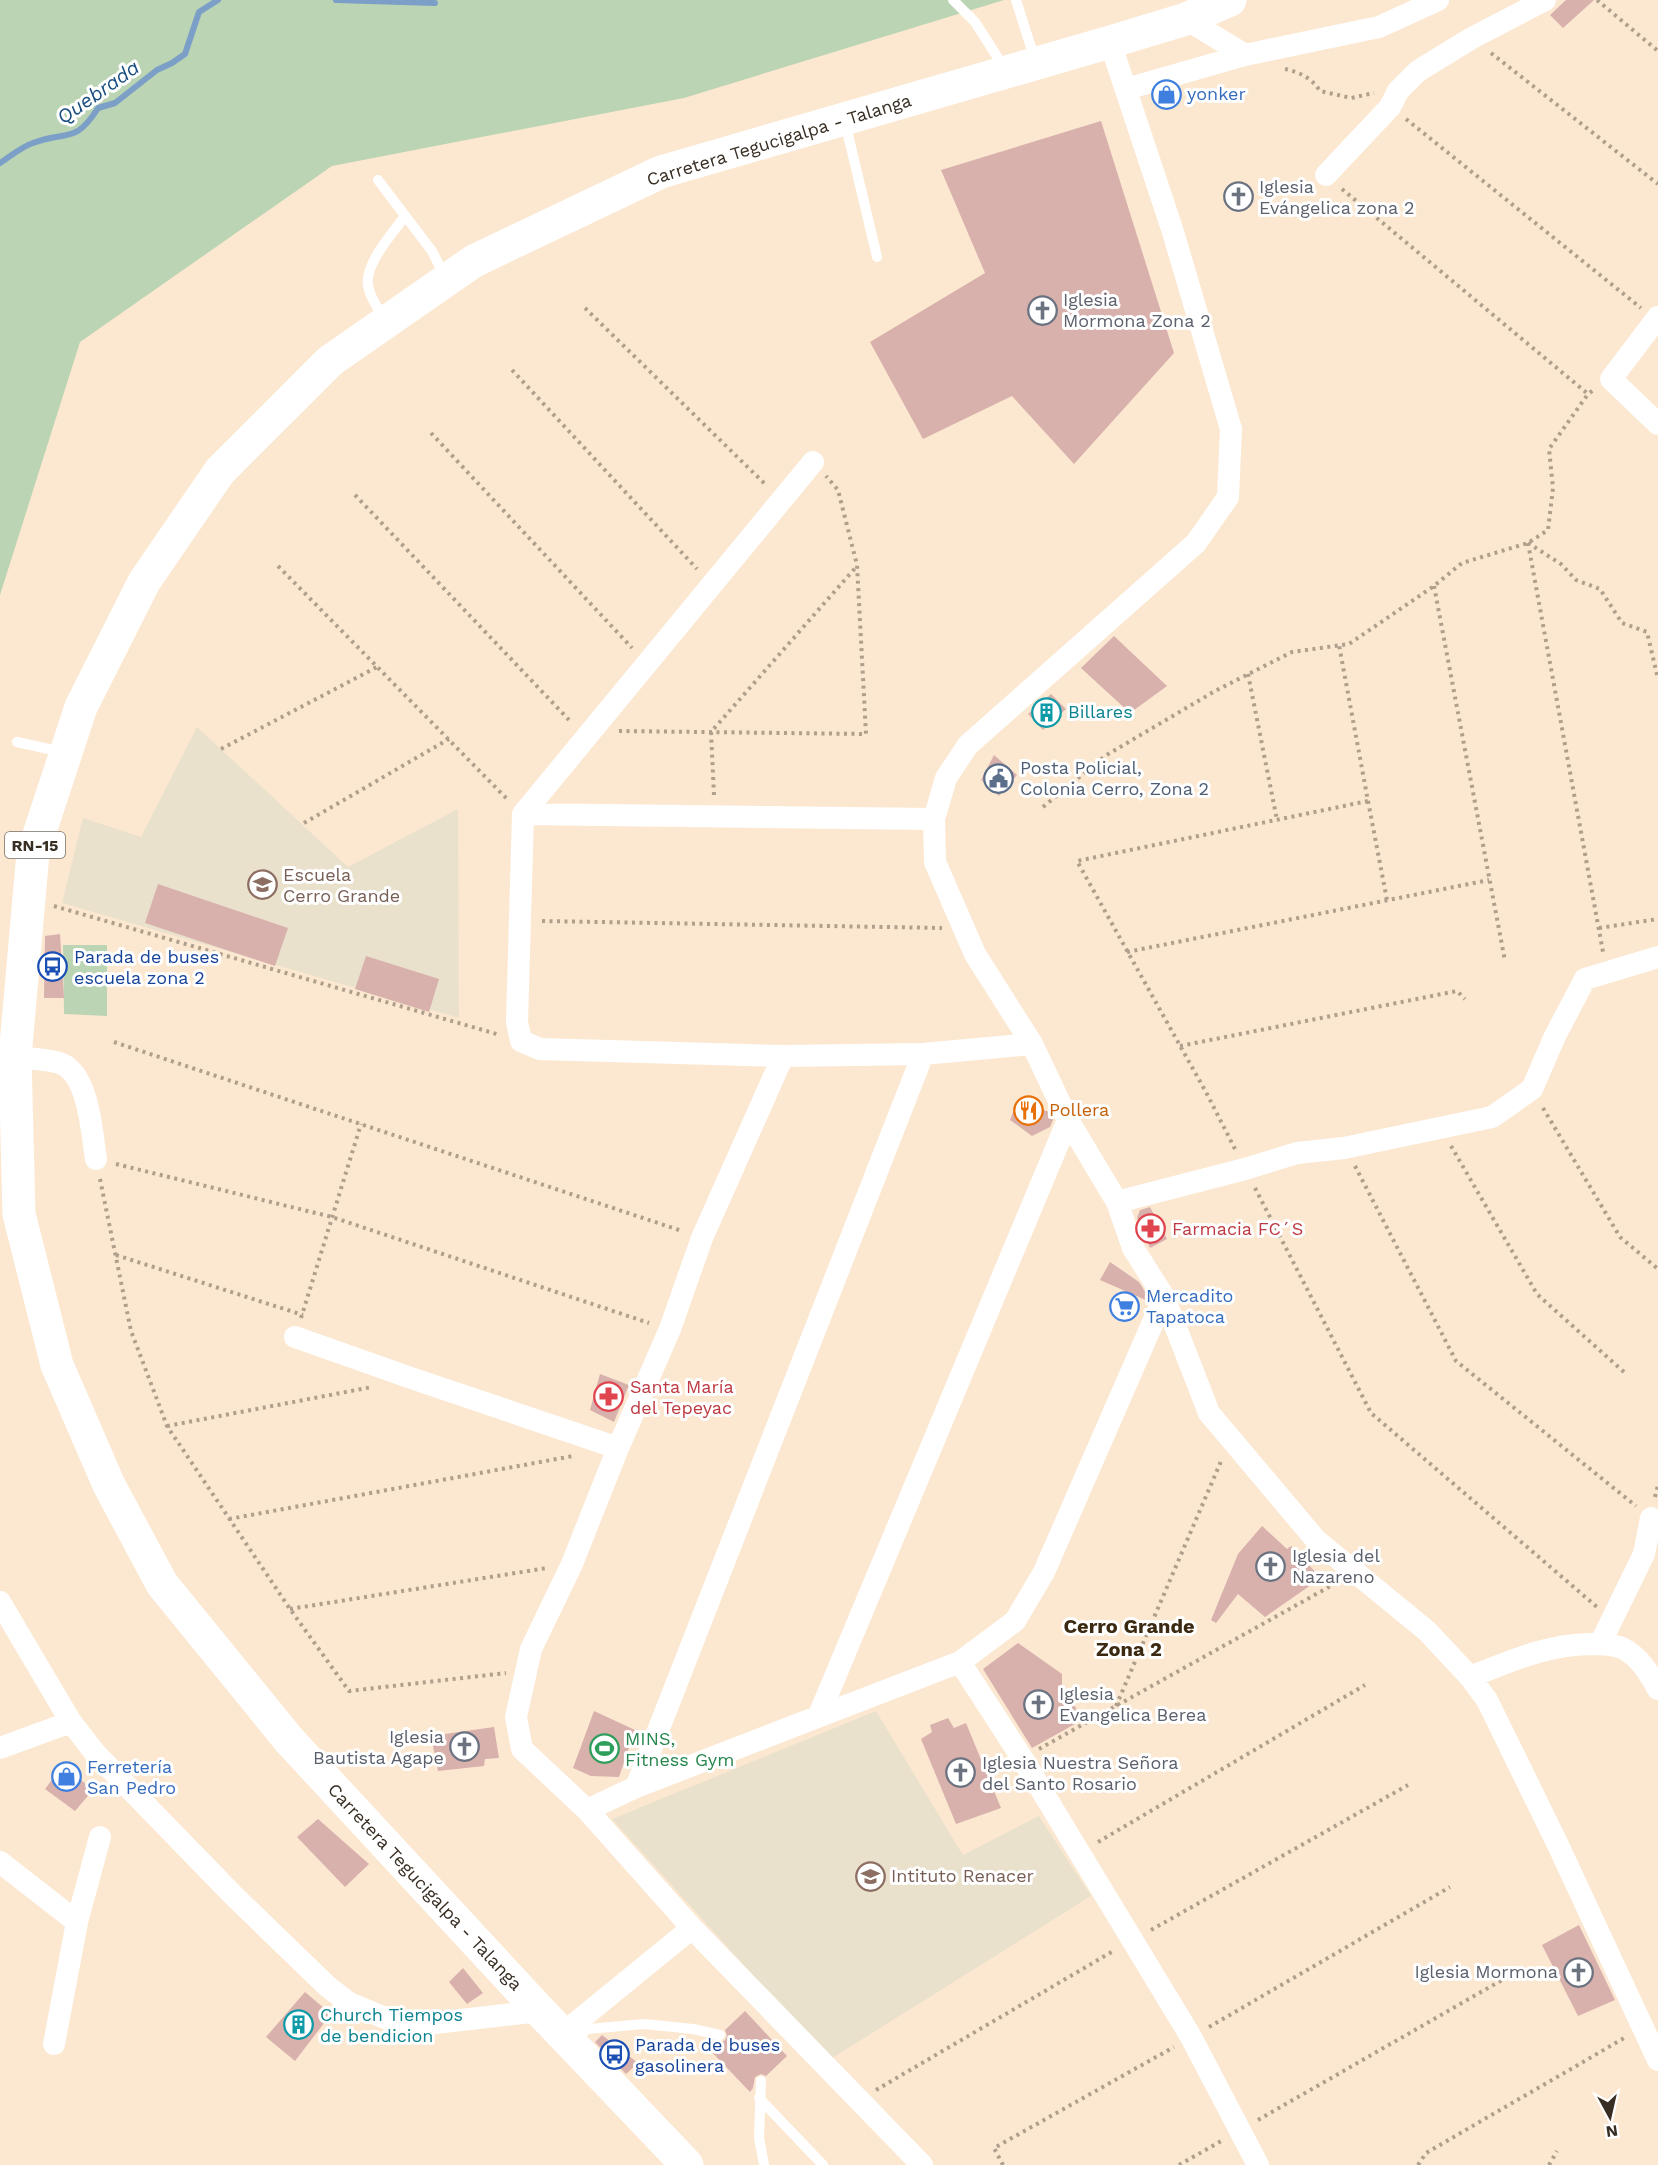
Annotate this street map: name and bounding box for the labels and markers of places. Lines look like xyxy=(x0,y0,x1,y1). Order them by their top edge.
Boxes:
shop icon: yonker xyxy=(1150,78,1182,110)
place label: yonker xyxy=(1187,83,1246,104)
place label: Iglesia Evángelica zona 2 xyxy=(1259,176,1414,218)
church icon: Iglesia Evángelica zona 2 xyxy=(1222,181,1254,213)
place label: Iglesia Mormona Zona 2 xyxy=(1063,289,1211,331)
church icon: Iglesia Mormona Zona 2 xyxy=(1026,294,1058,326)
building icon: Billares xyxy=(1031,696,1063,728)
place label: Billares xyxy=(1068,701,1133,722)
place label: Posta Policial, Colonia Cerro, Zona 2 xyxy=(1020,757,1209,799)
public building icon: Posta Policial, Colonia Cerro, Zona 2 xyxy=(983,762,1015,794)
place label: Escuela Cerro Grande xyxy=(283,864,400,906)
school or university icon: Escuela Cerro Grande xyxy=(246,869,278,901)
place label: Parada de buses escuela zona 2 xyxy=(74,946,219,988)
bus stop icon: Parada de buses escuela zona 2 xyxy=(37,951,69,983)
restaurant icon: Pollera xyxy=(1012,1094,1044,1126)
place label: Pollera xyxy=(1049,1099,1109,1120)
pharmacy icon: Farmacia FC´S xyxy=(1135,1213,1167,1245)
place label: Farmacia FC´S xyxy=(1172,1218,1303,1239)
place label: Mercadito Tapatoca xyxy=(1146,1285,1233,1327)
supermarket icon: Mercadito Tapatoca xyxy=(1109,1290,1141,1322)
place label: Santa María del Tepeyac xyxy=(630,1376,734,1418)
pharmacy icon: Santa María del Tepeyac xyxy=(593,1381,625,1413)
place label: Iglesia del Nazareno xyxy=(1292,1545,1380,1587)
church icon: Iglesia del Nazareno xyxy=(1255,1550,1287,1582)
place label: Iglesia Evangelica Berea xyxy=(1059,1683,1206,1725)
church icon: Iglesia Evangelica Berea xyxy=(1022,1688,1054,1720)
place label: Iglesia Bautista Agape xyxy=(313,1726,444,1768)
place label: MINS, Fitness Gym xyxy=(625,1728,734,1770)
church icon: Iglesia Bautista Agape xyxy=(449,1731,481,1763)
sports icon: MINS, Fitness Gym xyxy=(588,1733,620,1765)
place label: Iglesia Nuestra Señora del Santo Rosario xyxy=(982,1752,1179,1794)
place label: Ferretería San Pedro xyxy=(87,1756,176,1798)
church icon: Iglesia Nuestra Señora del Santo Rosario xyxy=(945,1757,977,1789)
shop icon: Ferretería San Pedro xyxy=(50,1761,82,1793)
school or university icon: Intituto Renacer xyxy=(854,1860,886,1892)
place label: Intituto Renacer xyxy=(891,1865,1034,1886)
church icon: Iglesia Mormona xyxy=(1563,1956,1595,1988)
place label: Iglesia Mormona xyxy=(1415,1961,1558,1982)
place label: Church Tiempos de bendicion xyxy=(320,2004,463,2046)
building icon: Church Tiempos de bendicion xyxy=(283,2009,315,2041)
place label: Parada de buses gasolinera xyxy=(635,2034,780,2076)
bus stop icon: Parada de buses gasolinera xyxy=(598,2039,630,2071)

